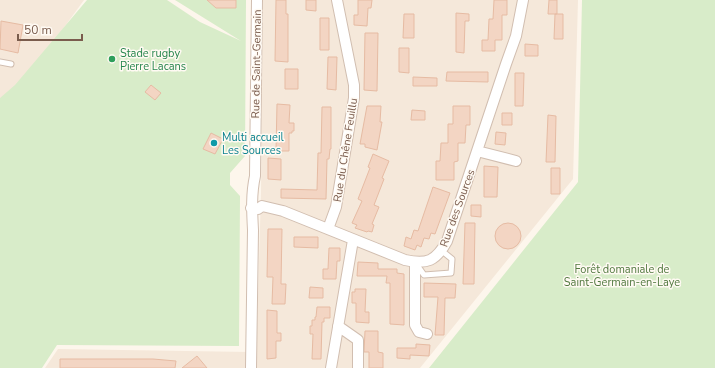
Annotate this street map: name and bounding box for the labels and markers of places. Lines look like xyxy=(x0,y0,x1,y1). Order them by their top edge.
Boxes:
place label: Stade rugby Pierre Lacans xyxy=(120,46,186,74)
marker: Stade rugby Pierre Lacans xyxy=(107,54,117,64)
place label: Multi accueil Les Sources xyxy=(222,130,284,158)
marker: Multi accueil Les Sources xyxy=(209,138,219,148)

